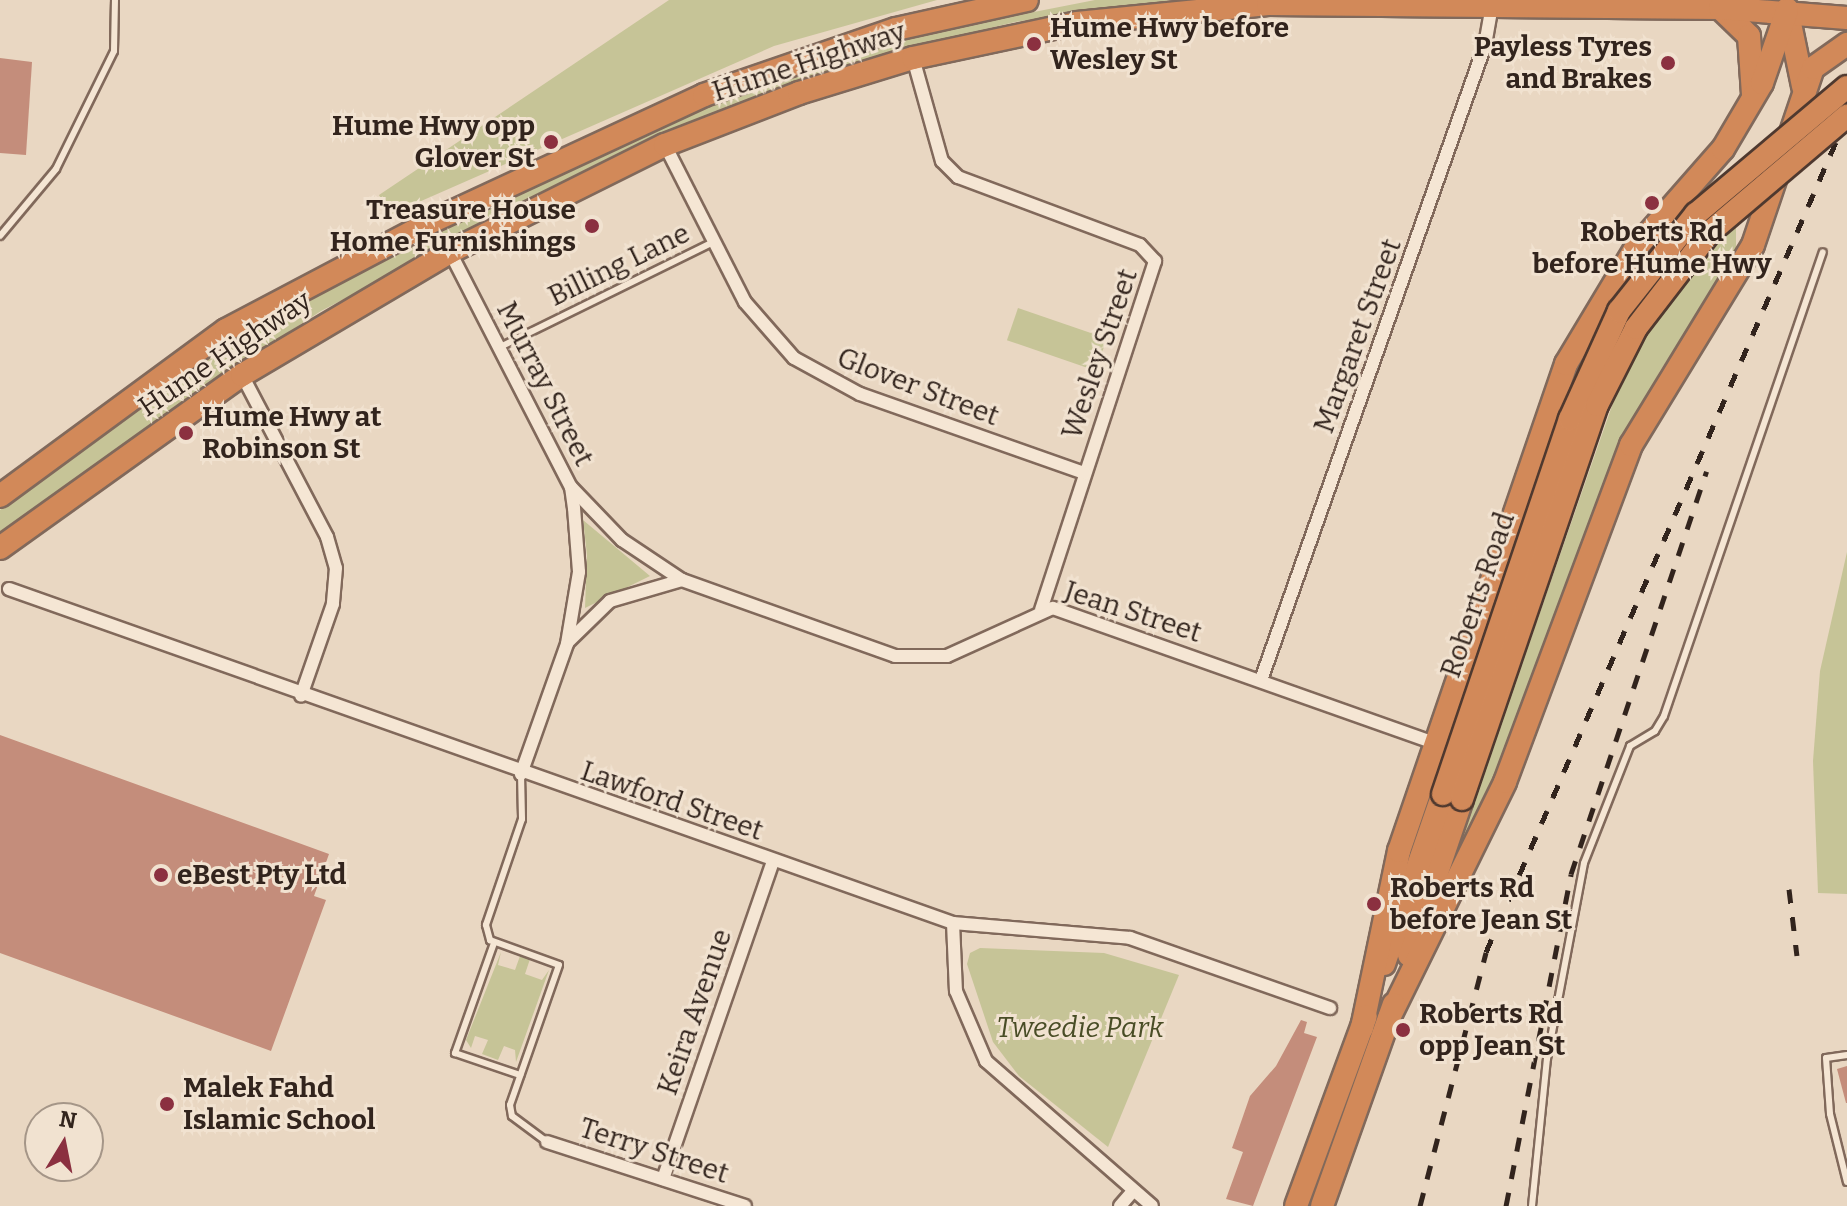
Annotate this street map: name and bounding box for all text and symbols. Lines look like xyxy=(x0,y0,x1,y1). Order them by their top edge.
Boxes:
place label: Hume Hwy before Wesley St xyxy=(1050,11,1289,77)
street label: Hume Highway xyxy=(708,15,910,109)
place label: Payless Tyres and Brakes xyxy=(1474,30,1652,96)
marker: Hume Hwy before Wesley St xyxy=(1025,35,1043,53)
marker: Payless Tyres and Brakes xyxy=(1659,54,1677,72)
place label: Hume Hwy opp Glover St xyxy=(332,109,535,175)
marker: Hume Hwy opp Glover St xyxy=(542,133,560,151)
place label: Treasure House Home Furnishings xyxy=(330,193,576,259)
marker: Roberts Rd before Hume Hwy xyxy=(1643,194,1661,212)
place label: Roberts Rd before Hume Hwy xyxy=(1532,215,1772,281)
street label: Billing Lane xyxy=(543,216,695,314)
marker: Treasure House Home Furnishings xyxy=(583,217,601,235)
street label: Margaret Street xyxy=(1307,234,1409,438)
street label: Wesley Street xyxy=(1055,265,1145,443)
street label: Hume Highway xyxy=(132,284,318,424)
street label: Murray Street xyxy=(489,296,601,472)
street label: Glover Street xyxy=(832,341,1004,433)
place label: Hume Hwy at Robinson St xyxy=(202,400,382,466)
marker: Hume Hwy at Robinson St xyxy=(177,424,195,442)
street label: Roberts Road xyxy=(1434,508,1522,682)
street label: Jean Street xyxy=(1060,574,1206,650)
street label: Lawford Street xyxy=(576,754,768,848)
place label: eBest Pty Ltd xyxy=(177,858,346,892)
marker: eBest Pty Ltd xyxy=(152,866,170,884)
place label: Roberts Rd before Jean St xyxy=(1390,871,1572,937)
marker: Roberts Rd before Jean St xyxy=(1365,895,1383,913)
street label: Keira Avenue xyxy=(651,925,739,1099)
place label: Roberts Rd opp Jean St xyxy=(1419,997,1565,1063)
park label: Tweedie Park xyxy=(996,1011,1164,1045)
marker: Roberts Rd opp Jean St xyxy=(1394,1021,1412,1039)
place label: Malek Fahd Islamic School xyxy=(183,1071,375,1137)
marker: Malek Fahd Islamic School xyxy=(158,1095,176,1113)
north arrow xyxy=(24,1102,104,1182)
text: N xyxy=(57,1105,79,1135)
street label: Terry Street xyxy=(575,1111,733,1191)

